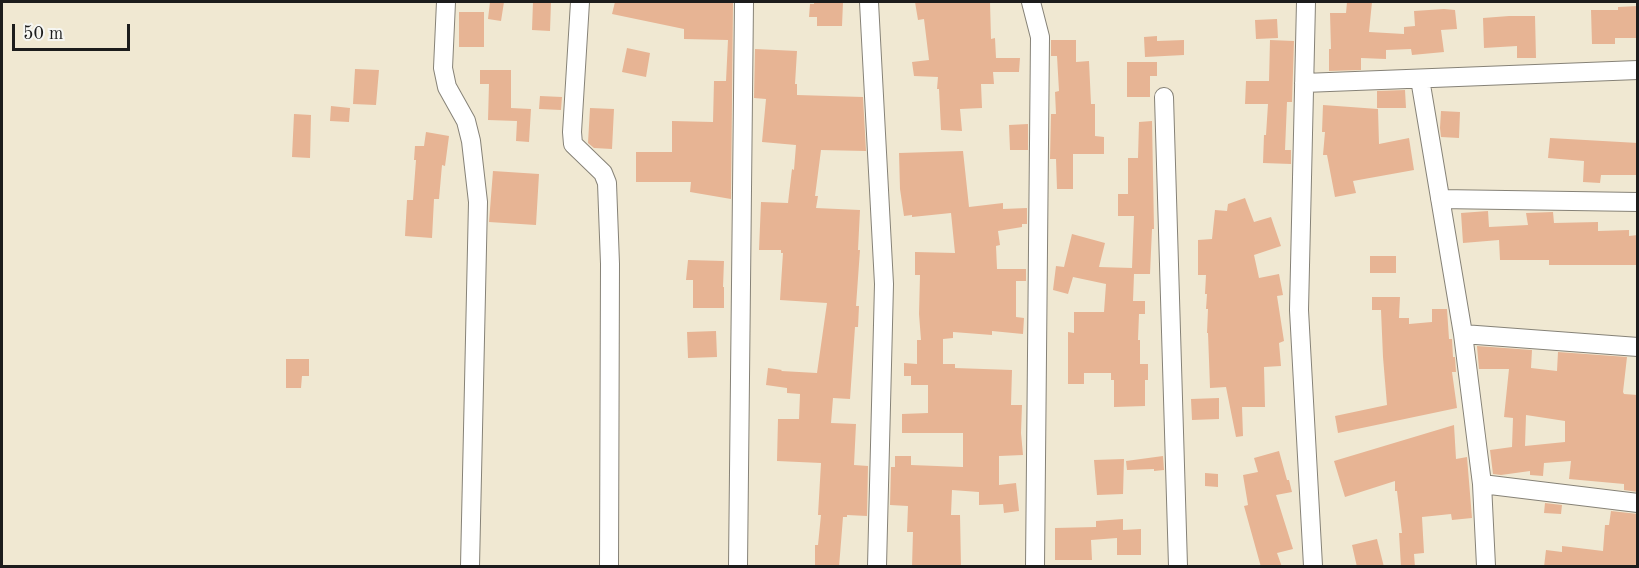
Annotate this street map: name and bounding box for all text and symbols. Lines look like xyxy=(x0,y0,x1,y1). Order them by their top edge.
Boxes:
scale bar xyxy=(15,12,134,50)
text: 50 m xyxy=(23,25,63,43)

